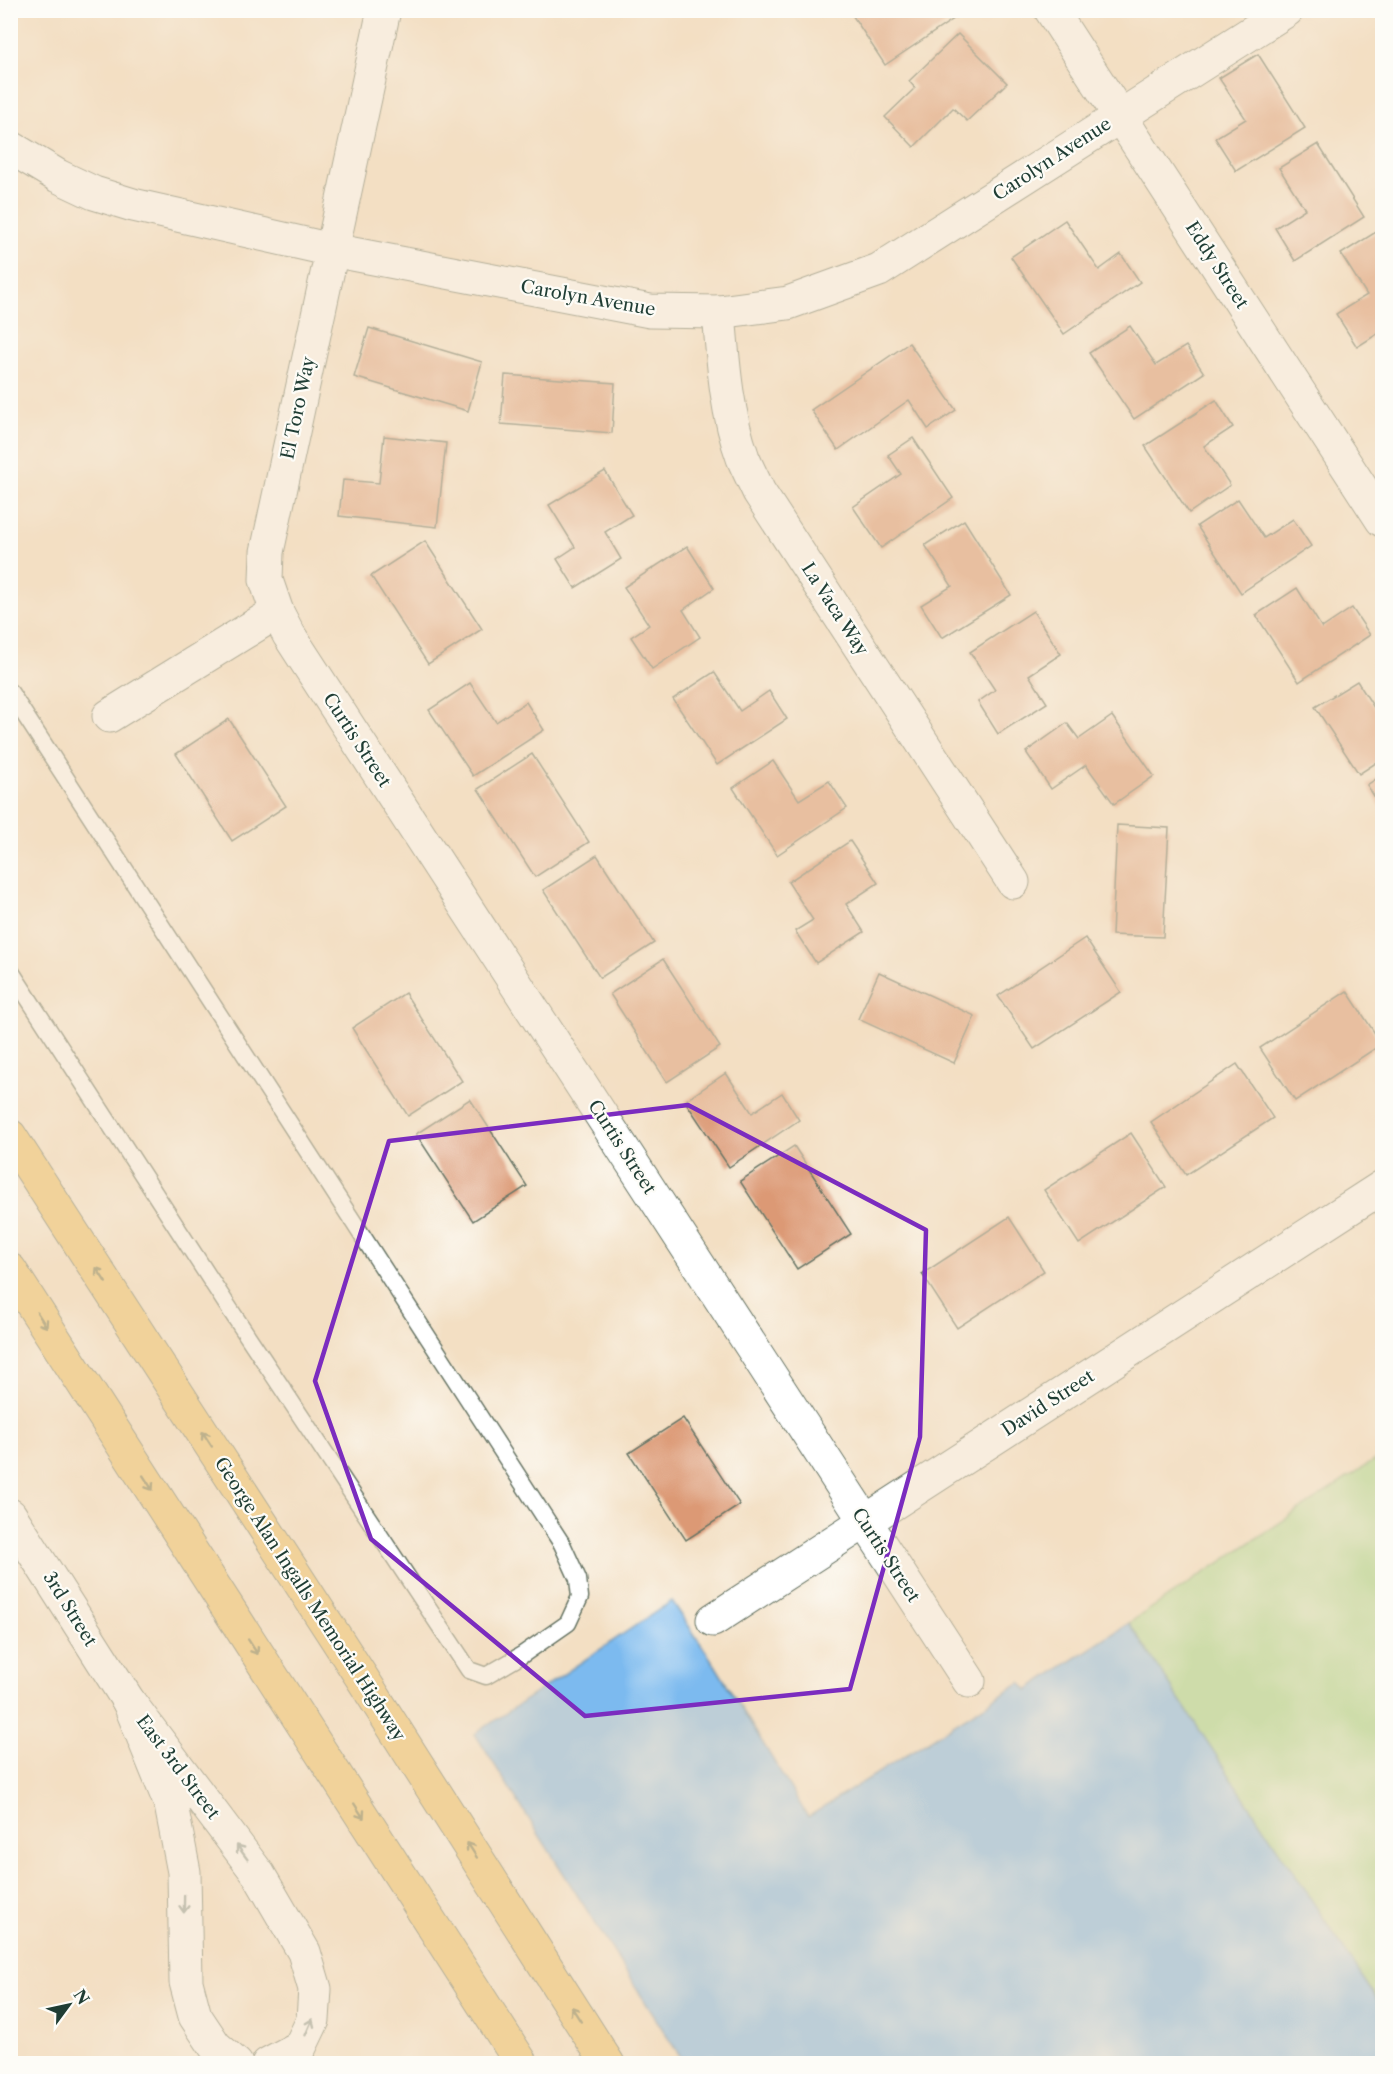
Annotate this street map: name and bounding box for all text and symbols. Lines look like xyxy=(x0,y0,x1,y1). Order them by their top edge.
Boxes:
street label: Carolyn Avenue xyxy=(989,113,1115,205)
street label: Eddy Street xyxy=(1181,217,1254,313)
street label: Carolyn Avenue xyxy=(519,275,657,321)
street label: El Toro Way xyxy=(276,354,320,461)
street label: La Vaca Way xyxy=(797,559,874,660)
street label: Curtis Street xyxy=(318,689,396,792)
street label: Curtis Street xyxy=(583,1096,661,1199)
one-way arrow xyxy=(94,1267,106,1284)
one-way arrow xyxy=(36,1311,49,1328)
street label: David Street xyxy=(998,1365,1099,1441)
one-way arrow xyxy=(201,1431,213,1447)
street label: George Alan Ingalls Memorial Highway xyxy=(210,1453,411,1746)
one-way arrow xyxy=(142,1475,154,1491)
street label: Curtis Street xyxy=(847,1504,925,1607)
street label: 3rd Street xyxy=(38,1568,102,1651)
one-way arrow xyxy=(247,1639,260,1656)
street label: East 3rd Street xyxy=(132,1711,225,1824)
one-way arrow xyxy=(353,1802,365,1819)
one-way arrow xyxy=(465,1842,477,1859)
one-way arrow xyxy=(235,1845,248,1861)
one-way arrow xyxy=(178,1894,190,1914)
north arrow xyxy=(39,1975,99,2035)
text: N xyxy=(69,1986,94,2008)
one-way arrow xyxy=(570,2006,582,2023)
one-way arrow xyxy=(304,2018,315,2036)

